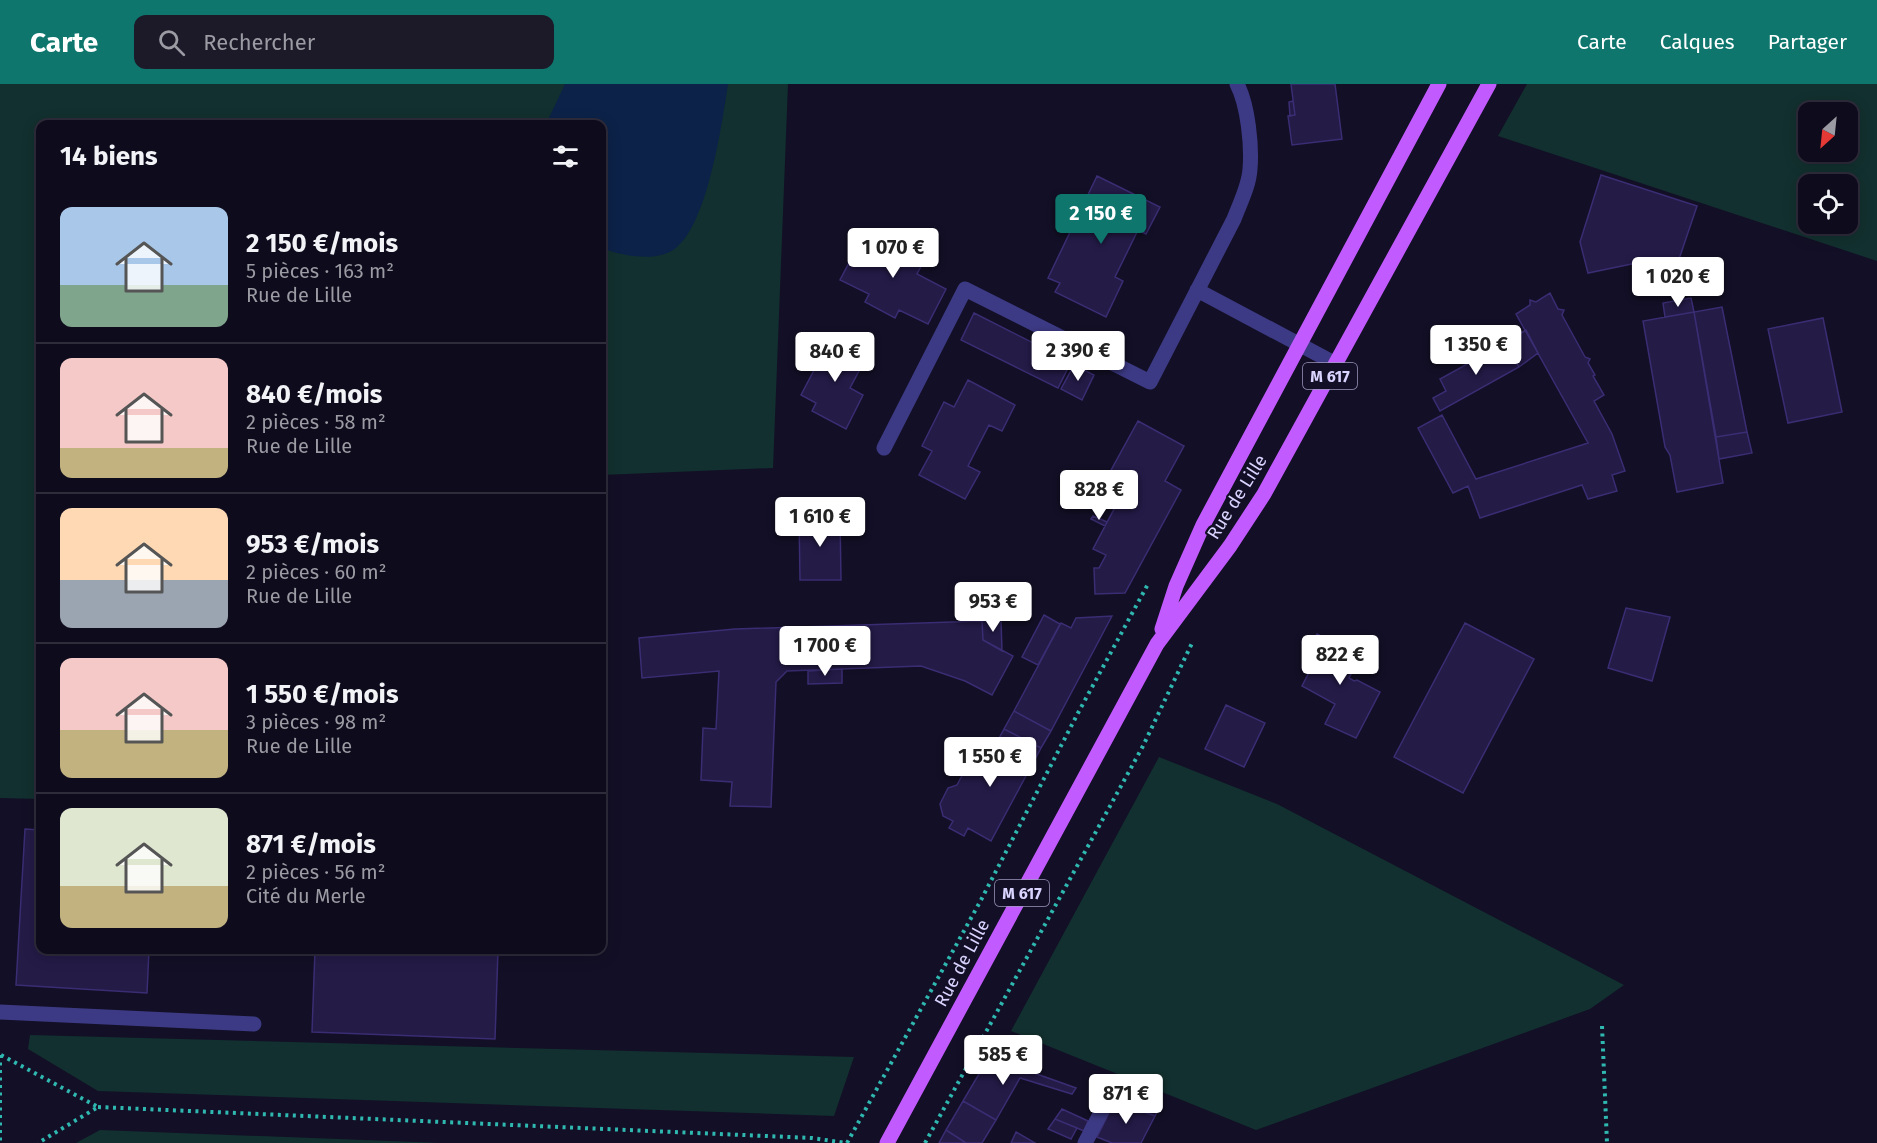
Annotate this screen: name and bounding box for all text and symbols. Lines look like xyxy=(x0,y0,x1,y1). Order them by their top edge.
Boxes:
search box xyxy=(134,15,554,69)
text: Carte xyxy=(30,26,98,59)
icon: search xyxy=(155,26,188,59)
text: Rechercher xyxy=(203,29,315,56)
text: Carte xyxy=(1577,29,1627,55)
text: Calques xyxy=(1660,29,1735,55)
text: Partager xyxy=(1768,29,1847,55)
north arrow xyxy=(1798,102,1858,162)
map controls xyxy=(1798,102,1858,234)
icon: filters xyxy=(549,140,582,173)
text: 14 biens xyxy=(60,141,158,172)
button: locate xyxy=(1798,174,1858,234)
pin: 2 150 € xyxy=(1046,194,1156,245)
text: 2 150 € xyxy=(1069,201,1133,225)
text: 2 150 €/mois xyxy=(246,228,398,259)
pin: 1 070 € xyxy=(838,228,948,279)
icon: home xyxy=(108,231,180,303)
text: 1 070 € xyxy=(862,235,924,259)
pin: 1 020 € xyxy=(1623,257,1733,308)
text: 5 pièces · 163 m² xyxy=(246,259,394,283)
text: 1 020 € xyxy=(1646,264,1710,288)
text: Rue de Lille xyxy=(246,283,352,307)
pin: 1 350 € xyxy=(1421,325,1531,376)
pin: 2 390 € xyxy=(1023,331,1133,382)
pin: 840 € xyxy=(793,332,877,383)
text: 1 350 € xyxy=(1444,332,1508,356)
text: 2 390 € xyxy=(1046,338,1110,362)
text: 840 € xyxy=(809,339,861,363)
road number: M 617 xyxy=(1303,363,1357,389)
text: 840 €/mois xyxy=(246,379,382,410)
icon: home xyxy=(108,382,180,454)
text: 2 pièces · 58 m² xyxy=(246,410,386,434)
text: Rue de Lille xyxy=(246,434,352,458)
street label: Rue de Lille xyxy=(1202,451,1272,543)
pin: 828 € xyxy=(1057,470,1141,521)
text: 828 € xyxy=(1074,477,1124,501)
pin: 1 610 € xyxy=(765,497,875,548)
text: 1 610 € xyxy=(789,504,851,528)
text: 953 €/mois xyxy=(246,529,379,560)
icon: home xyxy=(108,532,180,604)
text: 2 pièces · 60 m² xyxy=(246,560,387,584)
pin: 953 € xyxy=(951,582,1035,633)
text: Rue de Lille xyxy=(246,584,352,608)
text: 953 € xyxy=(969,589,1017,613)
pin: 1 700 € xyxy=(770,626,880,677)
text: 1 700 € xyxy=(793,633,857,657)
pin: 822 € xyxy=(1298,635,1382,686)
text: 822 € xyxy=(1316,642,1364,666)
text: 1 550 €/mois xyxy=(246,679,399,710)
icon: home xyxy=(108,682,180,754)
text: 3 pièces · 98 m² xyxy=(246,710,386,734)
text: Rue de Lille xyxy=(246,734,352,758)
pin: 1 550 € xyxy=(935,737,1045,788)
text: 1 550 € xyxy=(958,744,1022,768)
text: 871 €/mois xyxy=(246,829,376,860)
icon: home xyxy=(108,832,180,904)
text: 2 pièces · 56 m² xyxy=(246,860,385,884)
road number: M 617 xyxy=(995,880,1049,906)
text: Cité du Merle xyxy=(246,884,366,908)
street label: Rue de Lille xyxy=(930,916,994,1010)
pin: 585 € xyxy=(961,1035,1045,1086)
text: 585 € xyxy=(978,1042,1028,1066)
pin: 871 € xyxy=(1084,1074,1168,1125)
text: 871 € xyxy=(1103,1081,1149,1105)

